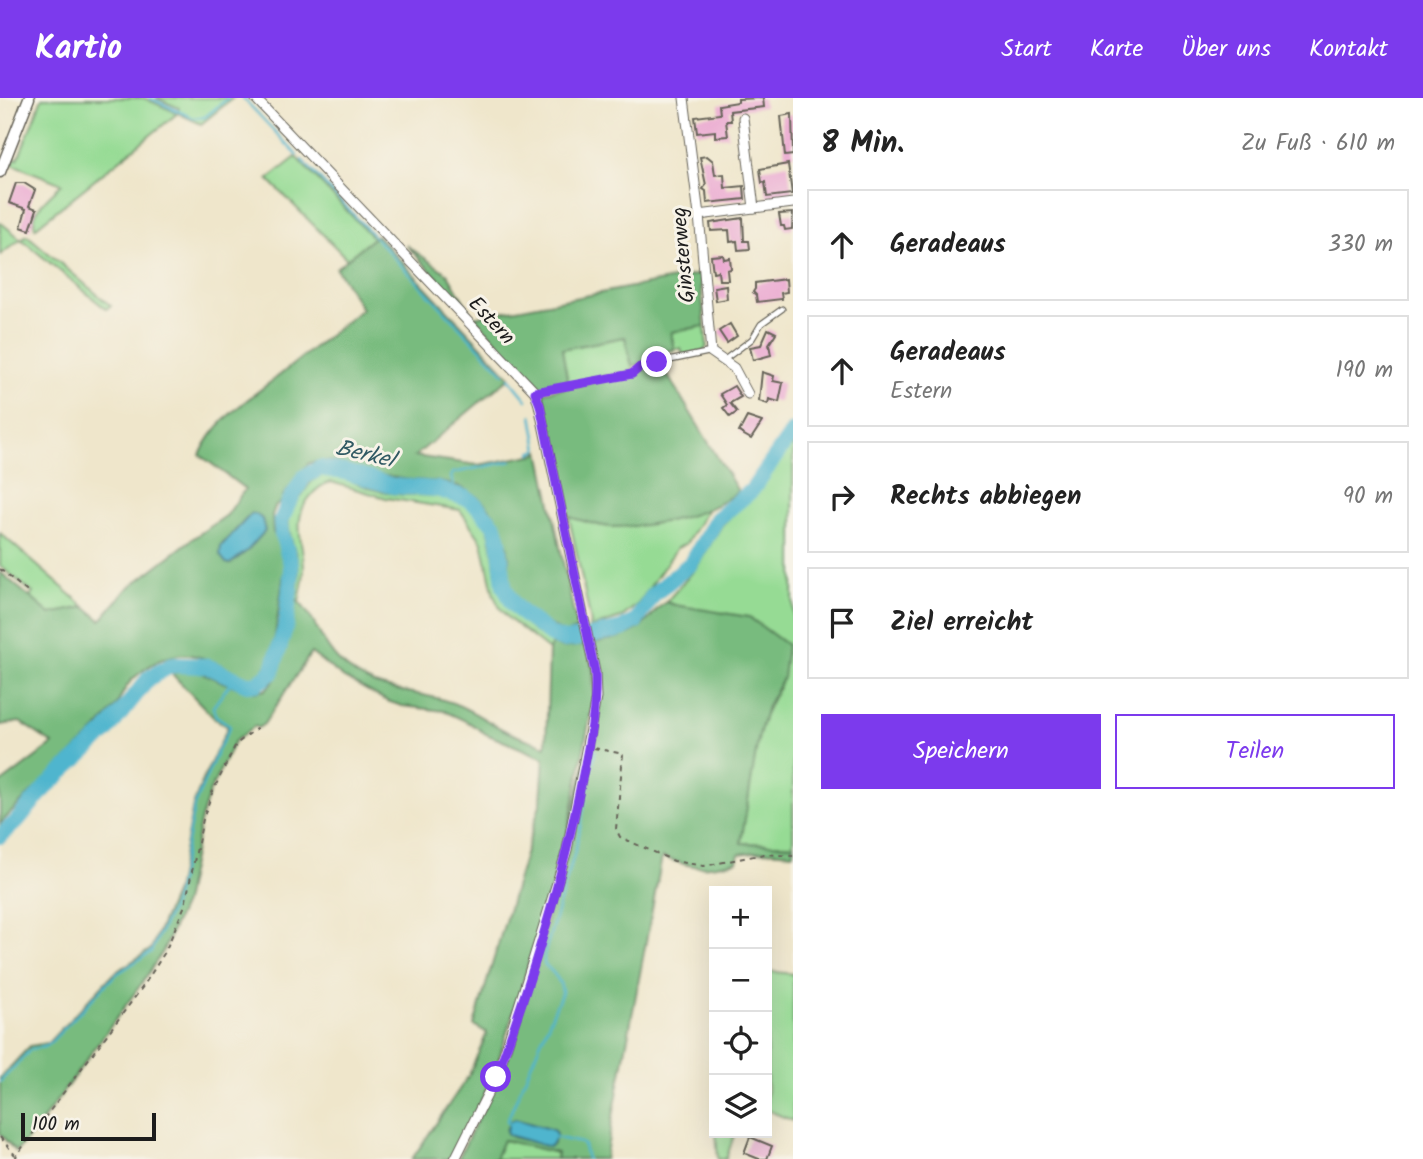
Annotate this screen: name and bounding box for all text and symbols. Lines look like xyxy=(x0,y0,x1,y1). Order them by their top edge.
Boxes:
text: Kartio xyxy=(35,23,122,76)
text: Start xyxy=(1001,30,1052,69)
text: Karte xyxy=(1090,30,1143,69)
text: Über uns xyxy=(1181,30,1271,69)
text: Kontakt xyxy=(1309,30,1388,69)
text: 8 Min. xyxy=(821,120,904,168)
text: Zu Fuß · 610 m xyxy=(1241,126,1395,162)
street label: Ginsterweg xyxy=(663,206,705,304)
text: Geradeaus xyxy=(890,224,1006,266)
icon: ahead xyxy=(823,226,861,264)
text: 330 m xyxy=(1328,227,1393,263)
street label: Estern xyxy=(460,289,522,353)
text: Geradeaus xyxy=(890,332,1006,374)
route end xyxy=(641,346,672,377)
icon: ahead xyxy=(823,352,861,390)
text: 190 m xyxy=(1336,353,1393,389)
text: Estern xyxy=(890,374,952,410)
water label: Berkel xyxy=(332,431,402,480)
text: Rechts abbiegen xyxy=(890,476,1081,518)
icon: right xyxy=(823,478,861,516)
text: 90 m xyxy=(1343,479,1393,515)
text: Ziel erreicht xyxy=(890,602,1033,644)
icon: arrive xyxy=(823,604,861,642)
button: Speichern xyxy=(821,714,1101,789)
button: Teilen xyxy=(1115,714,1395,789)
map controls xyxy=(709,886,772,1138)
button: + xyxy=(709,886,772,949)
button: − xyxy=(709,949,772,1012)
button: locate xyxy=(709,1012,772,1075)
route start xyxy=(480,1061,511,1092)
button: layers xyxy=(709,1075,772,1138)
scale bar xyxy=(21,1110,156,1142)
text: 100 m xyxy=(32,1110,80,1140)

